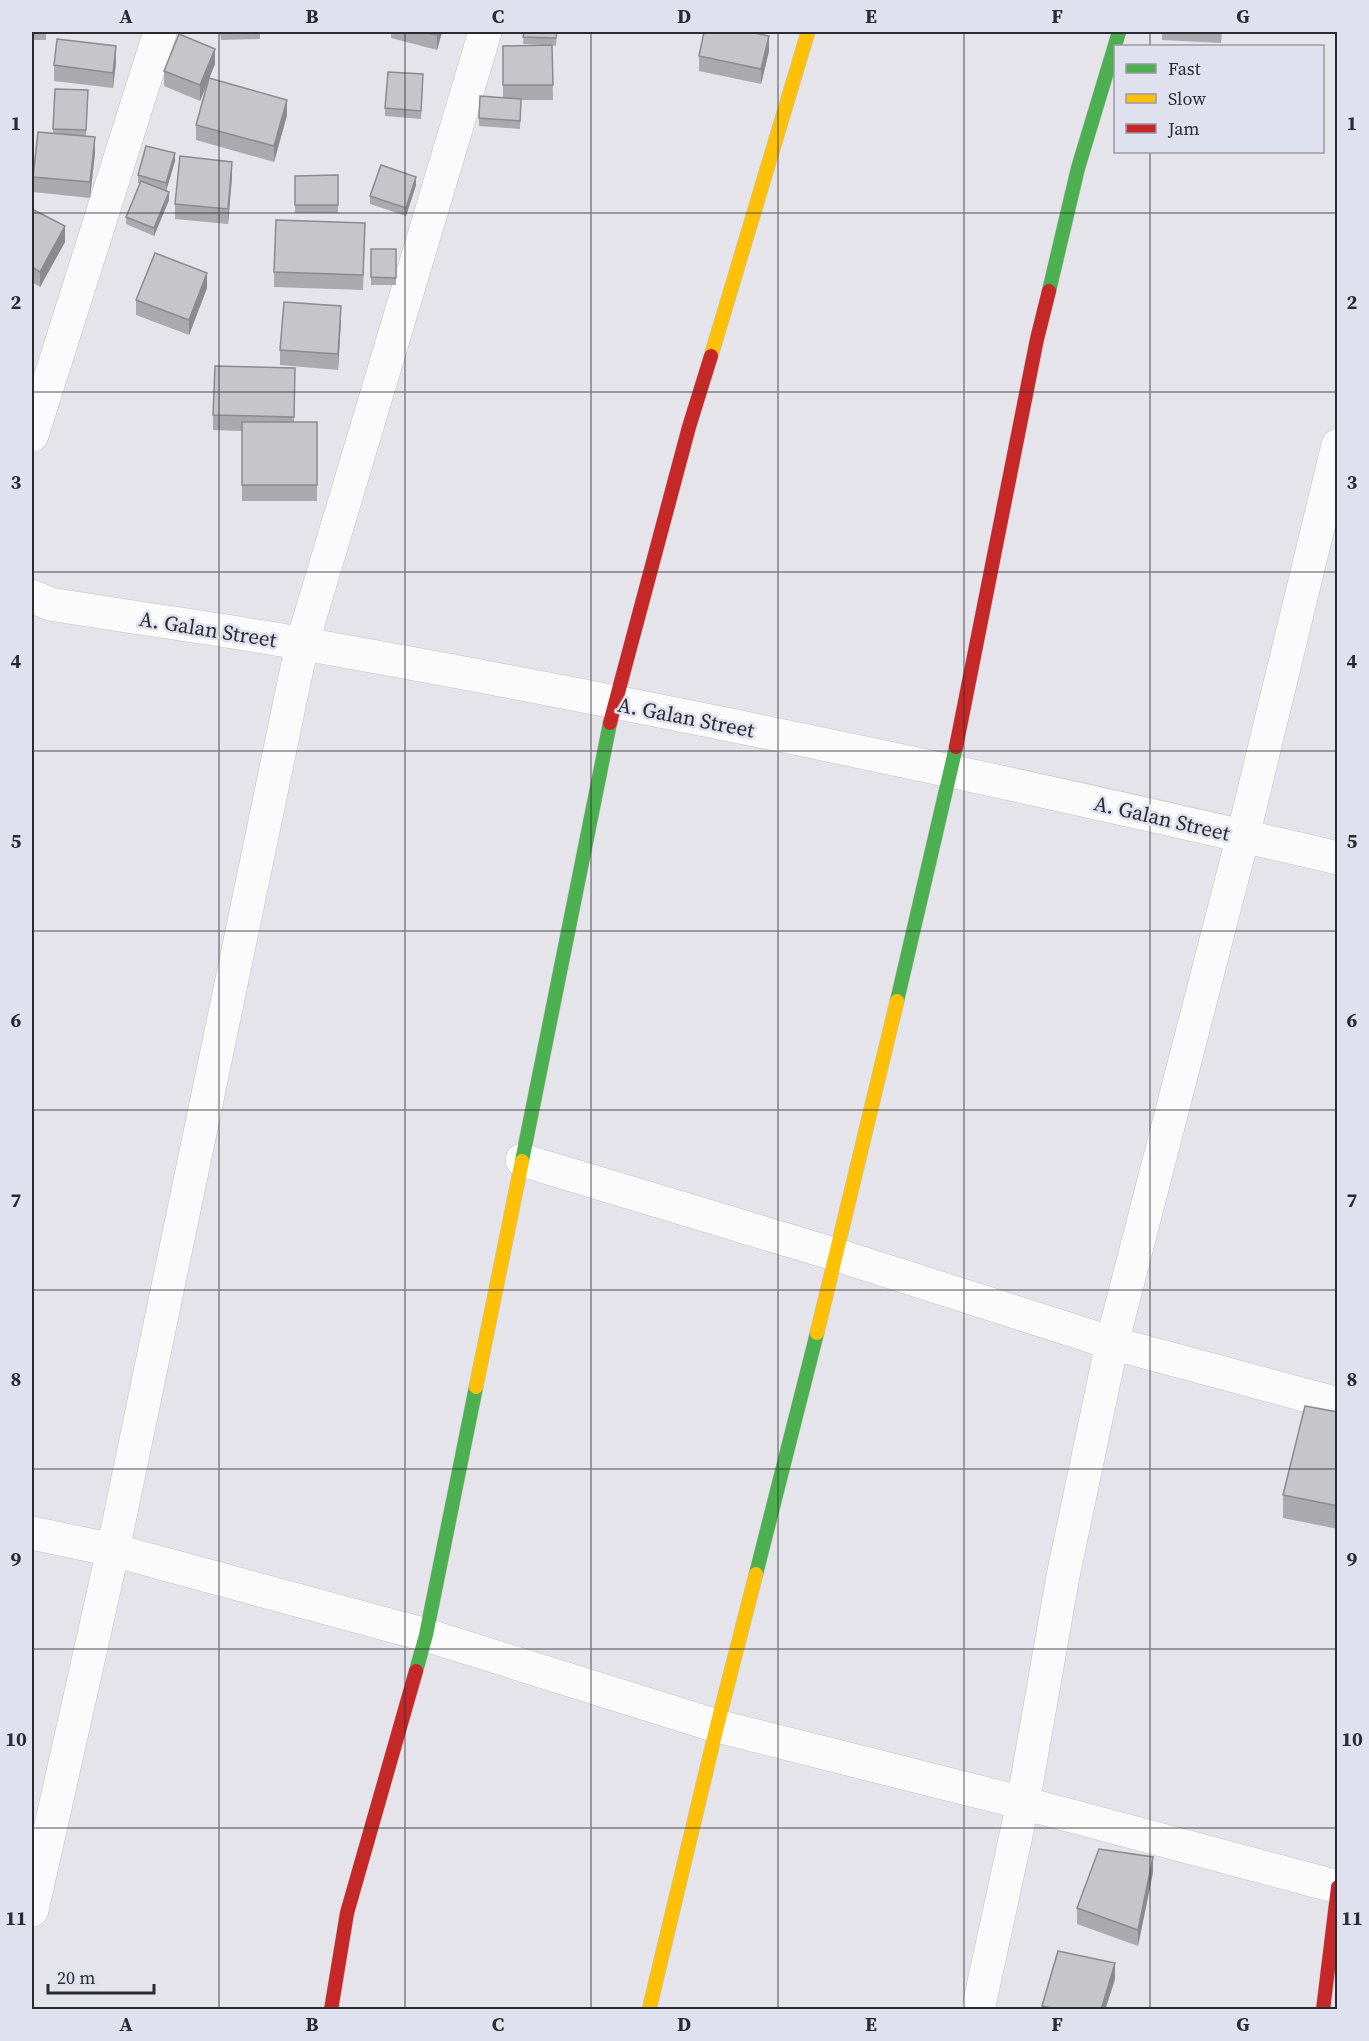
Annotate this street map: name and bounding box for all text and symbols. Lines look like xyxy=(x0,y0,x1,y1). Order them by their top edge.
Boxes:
text: A xyxy=(119,2,133,30)
text: B xyxy=(305,2,319,30)
text: C xyxy=(492,2,504,30)
text: D xyxy=(677,2,691,30)
text: E xyxy=(865,2,877,30)
text: F xyxy=(1051,2,1063,30)
text: G xyxy=(1236,2,1250,30)
legend xyxy=(1114,45,1324,153)
text: Fast xyxy=(1168,56,1201,81)
text: Slow xyxy=(1168,86,1206,111)
text: 1 xyxy=(11,109,21,137)
text: 1 xyxy=(1347,109,1357,137)
text: Jam xyxy=(1167,116,1200,141)
text: 2 xyxy=(11,288,22,316)
text: 2 xyxy=(1347,288,1358,316)
text: 3 xyxy=(11,468,22,496)
text: 3 xyxy=(1347,468,1358,496)
street label: A. Galan Street xyxy=(137,604,279,654)
text: 4 xyxy=(11,647,22,675)
text: 4 xyxy=(1347,647,1358,675)
street label: A. Galan Street xyxy=(615,690,757,744)
street label: A. Galan Street xyxy=(1091,788,1233,848)
text: 5 xyxy=(11,827,22,855)
text: 5 xyxy=(1347,827,1358,855)
text: 6 xyxy=(11,1006,22,1034)
text: 6 xyxy=(1347,1006,1358,1034)
text: 7 xyxy=(11,1186,22,1214)
text: 7 xyxy=(1347,1186,1358,1214)
text: 8 xyxy=(11,1365,21,1393)
text: 8 xyxy=(1347,1365,1357,1393)
text: 9 xyxy=(11,1545,22,1573)
text: 9 xyxy=(1347,1545,1358,1573)
text: 10 xyxy=(5,1725,27,1753)
text: 10 xyxy=(1341,1725,1363,1753)
text: 11 xyxy=(5,1904,27,1932)
text: 11 xyxy=(1341,1904,1363,1932)
scale bar xyxy=(48,1957,154,1995)
text: 20 m xyxy=(57,1965,95,1990)
text: A xyxy=(119,2010,133,2038)
text: B xyxy=(305,2010,319,2038)
text: C xyxy=(492,2010,504,2038)
text: D xyxy=(677,2010,691,2038)
text: E xyxy=(865,2010,877,2038)
text: F xyxy=(1051,2010,1063,2038)
text: G xyxy=(1236,2010,1250,2038)

